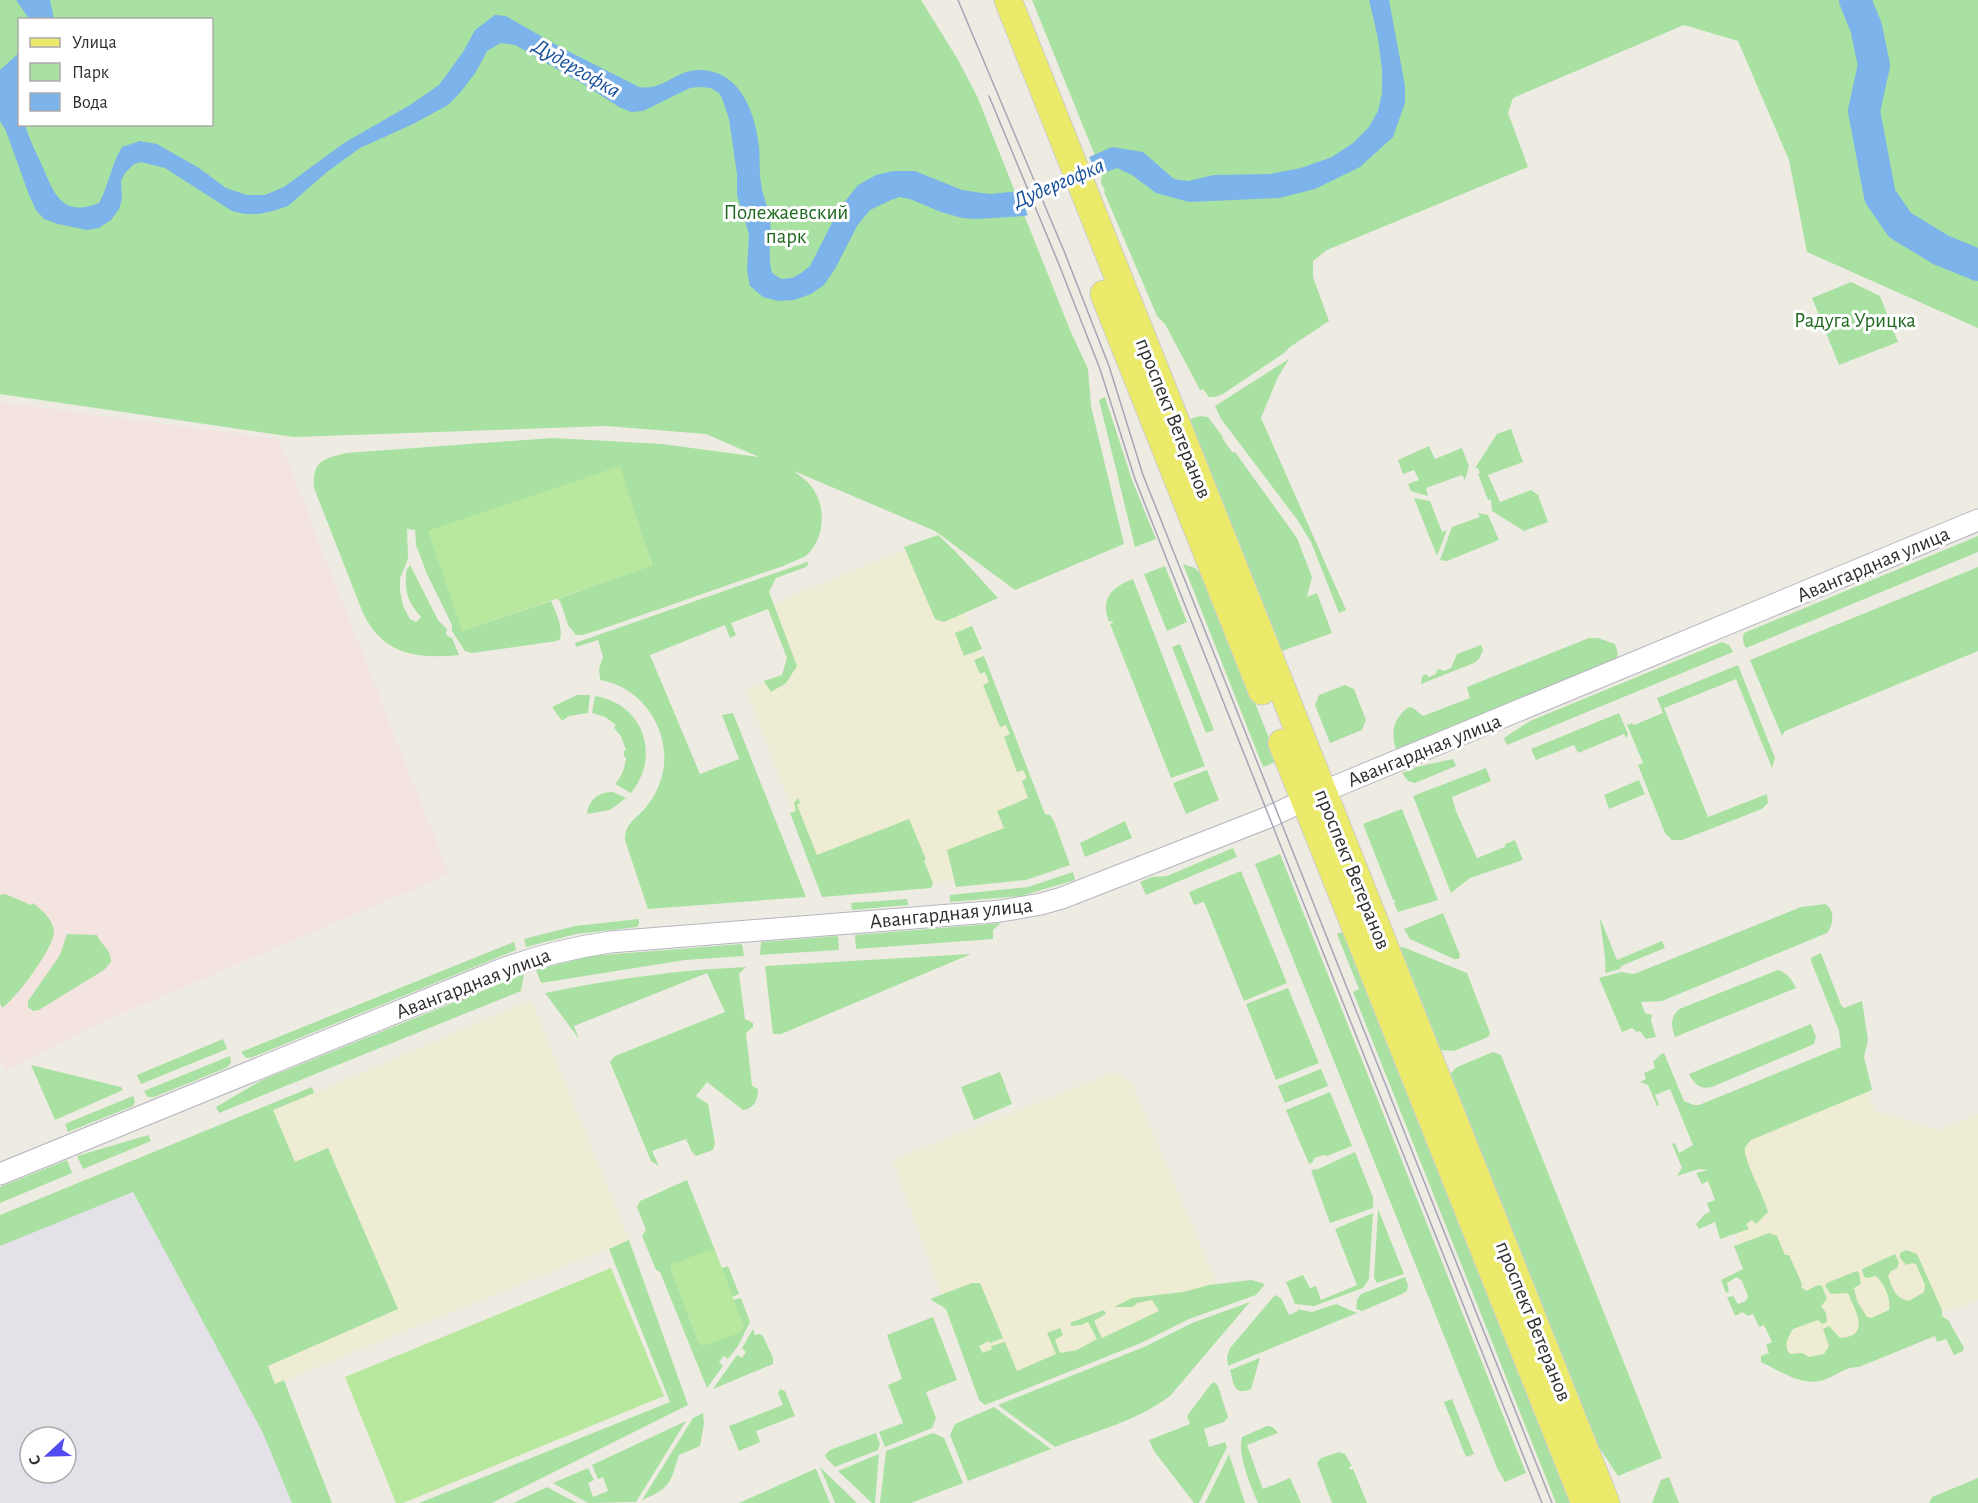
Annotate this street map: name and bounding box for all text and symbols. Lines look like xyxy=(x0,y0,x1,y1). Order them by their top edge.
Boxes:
legend xyxy=(18,18,213,126)
text: Улица xyxy=(72,34,117,52)
water label: Дудергофка xyxy=(528,34,624,103)
text: Парк xyxy=(72,64,110,82)
text: Вода xyxy=(72,94,108,112)
water label: Дудергофка xyxy=(1008,154,1108,213)
park label: Полежаевский парк xyxy=(724,202,848,247)
park label: Радуга Урицка xyxy=(1794,310,1916,331)
street label: проспект Ветеранов xyxy=(1132,335,1215,501)
street label: Авангардная улица xyxy=(1794,523,1953,606)
street label: Авангардная улица xyxy=(1344,710,1504,791)
street label: проспект Ветеранов xyxy=(1311,786,1394,952)
street label: Авангардная улица xyxy=(868,894,1034,933)
street label: Авангардная улица xyxy=(393,944,554,1023)
street label: проспект Ветеранов xyxy=(1492,1238,1575,1404)
north arrow xyxy=(18,1425,78,1485)
text: С xyxy=(26,1453,44,1467)

